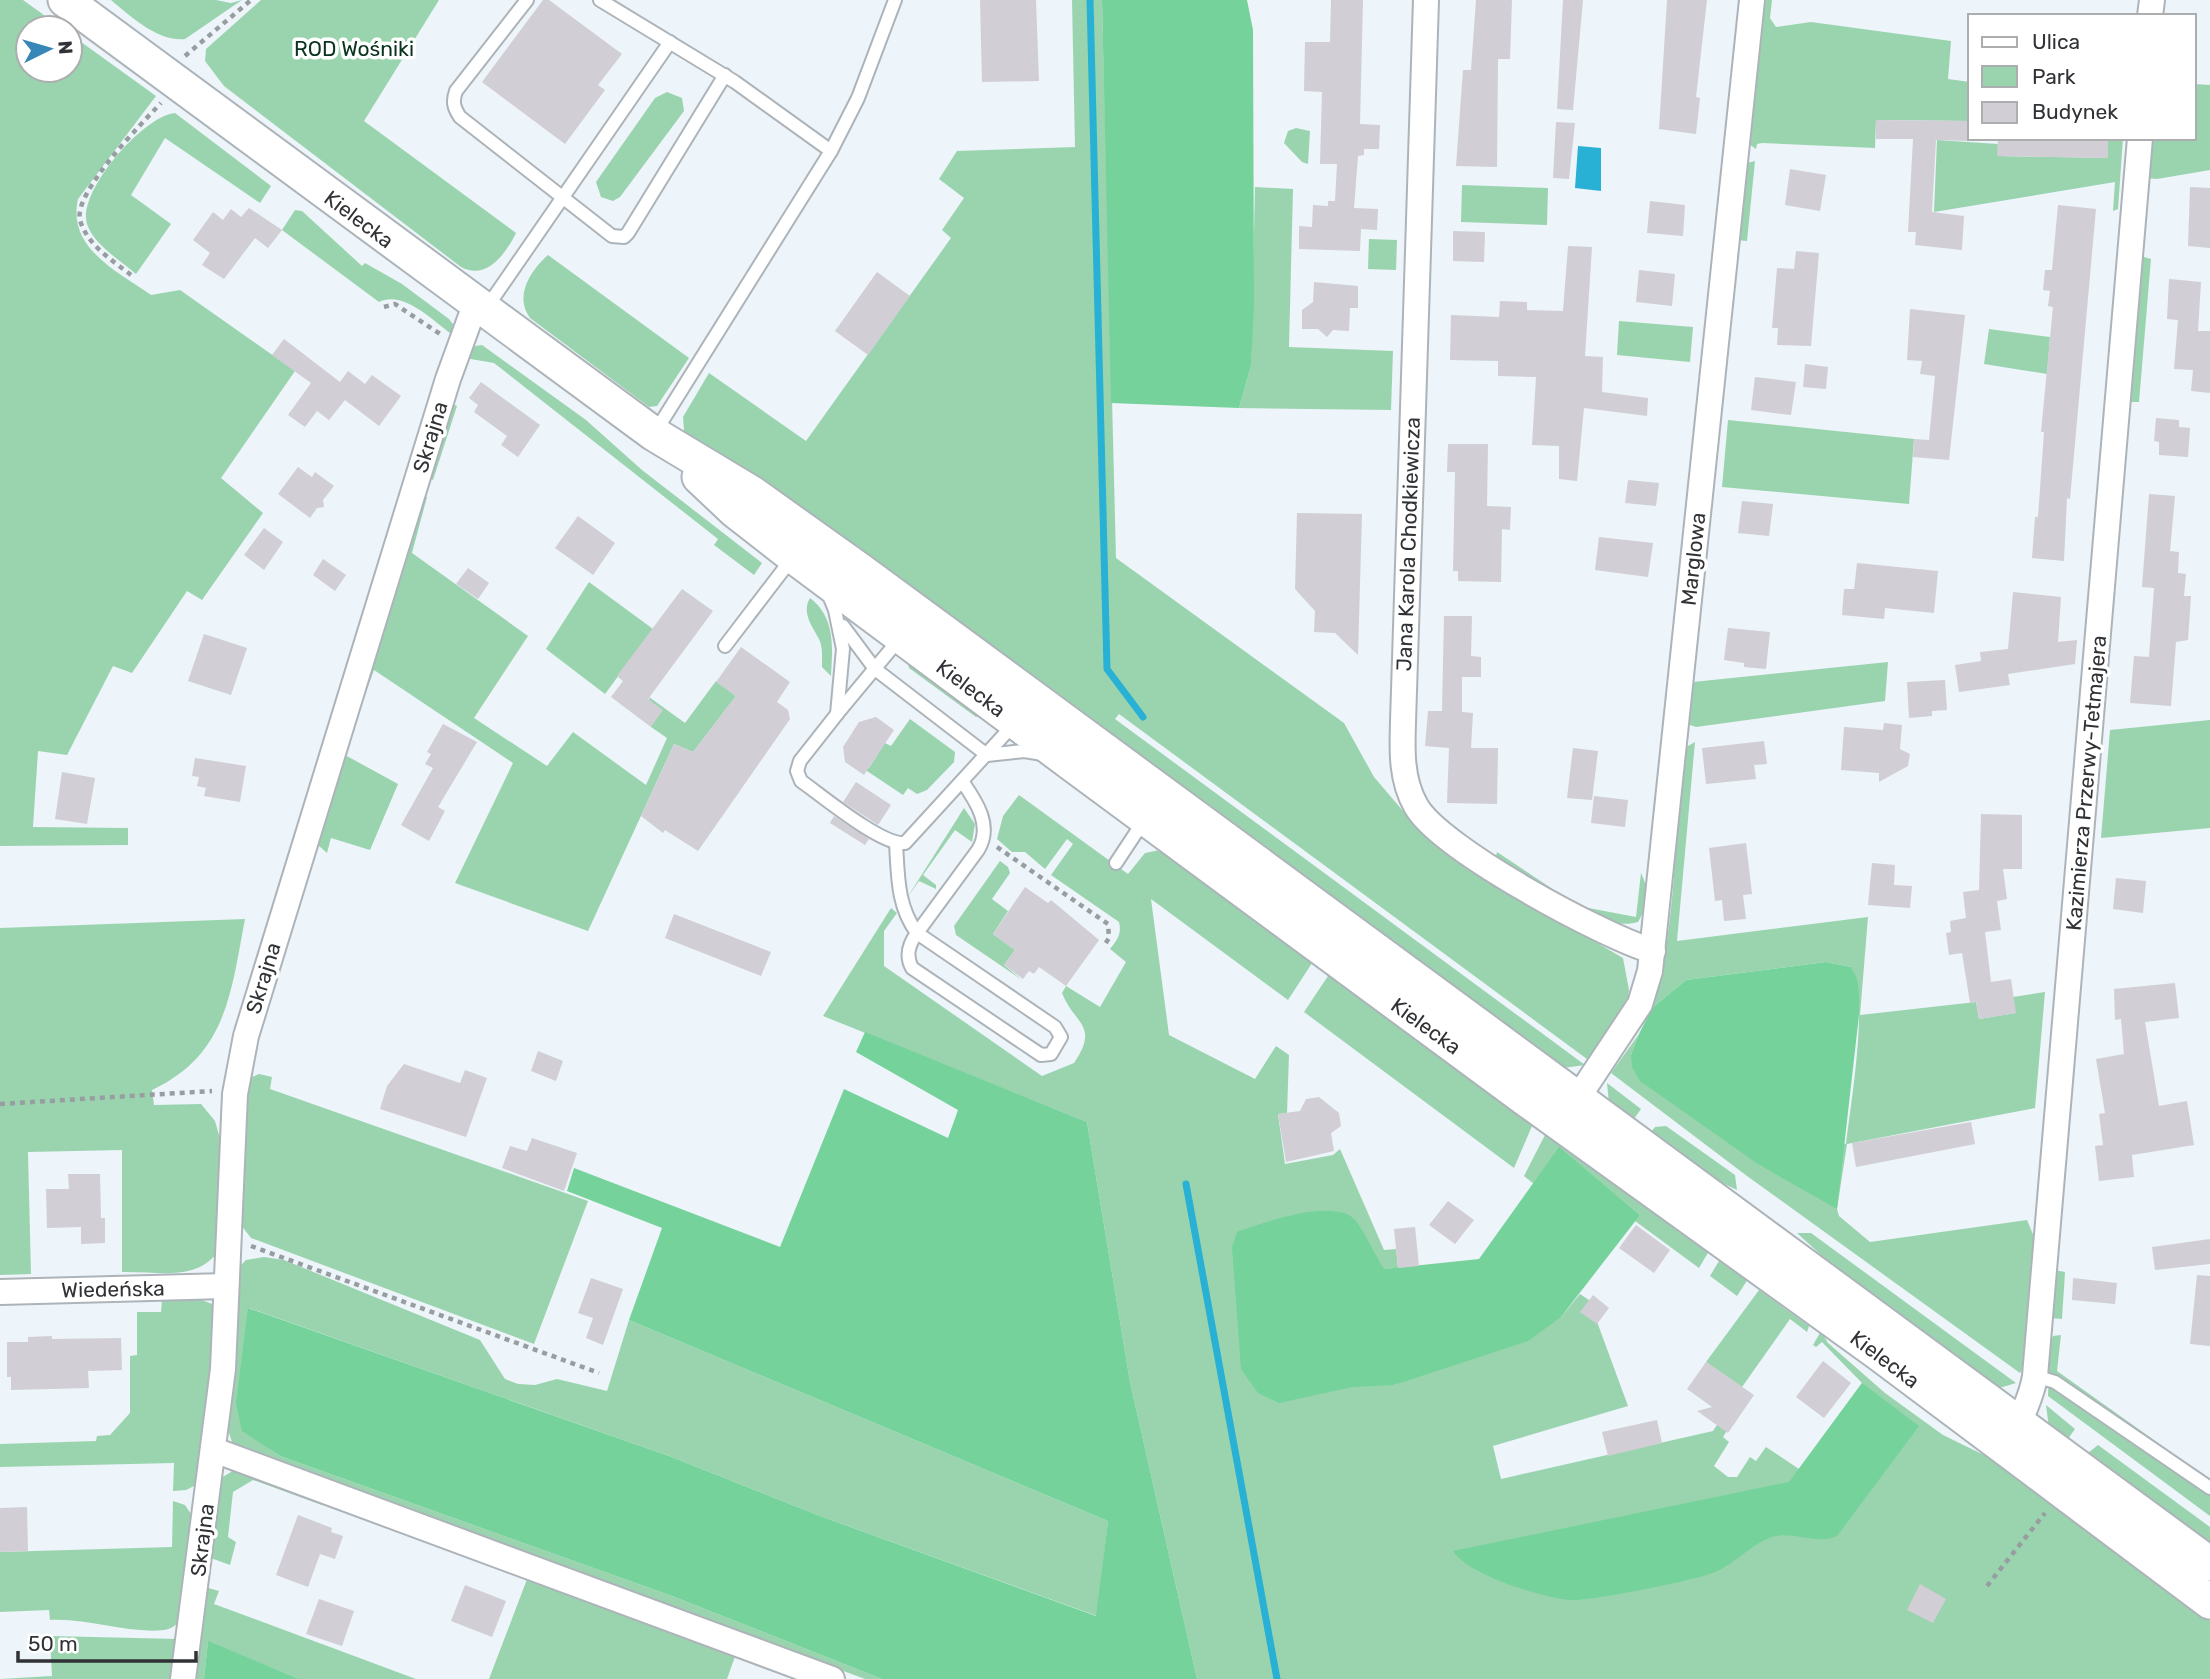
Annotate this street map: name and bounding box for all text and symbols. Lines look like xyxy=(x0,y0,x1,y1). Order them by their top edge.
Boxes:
north arrow xyxy=(14,14,84,84)
legend xyxy=(1968,14,2196,140)
text: Ulica xyxy=(2032,29,2080,54)
park label: ROD Wośniki xyxy=(294,36,414,61)
text: N xyxy=(53,40,77,55)
text: Park xyxy=(2032,64,2076,89)
text: Budynek xyxy=(2032,99,2118,124)
street label: Kielecka xyxy=(319,185,399,253)
street label: Skrajna xyxy=(407,398,453,476)
street label: Jana Karola Chodkiewicza xyxy=(1391,416,1425,672)
street label: Marglowa xyxy=(1676,511,1710,607)
street label: Kazimierza Przerwy-Tetmajera xyxy=(2061,634,2111,932)
street label: Kielecka xyxy=(931,654,1011,722)
street label: Skrajna xyxy=(240,939,286,1017)
street label: Kielecka xyxy=(1386,992,1466,1060)
street label: Wiedeńska xyxy=(61,1276,165,1302)
street label: Kielecka xyxy=(1845,1325,1925,1393)
street label: Skrajna xyxy=(185,1502,219,1578)
scale bar xyxy=(18,1620,196,1664)
text: 50 m xyxy=(28,1631,78,1656)

